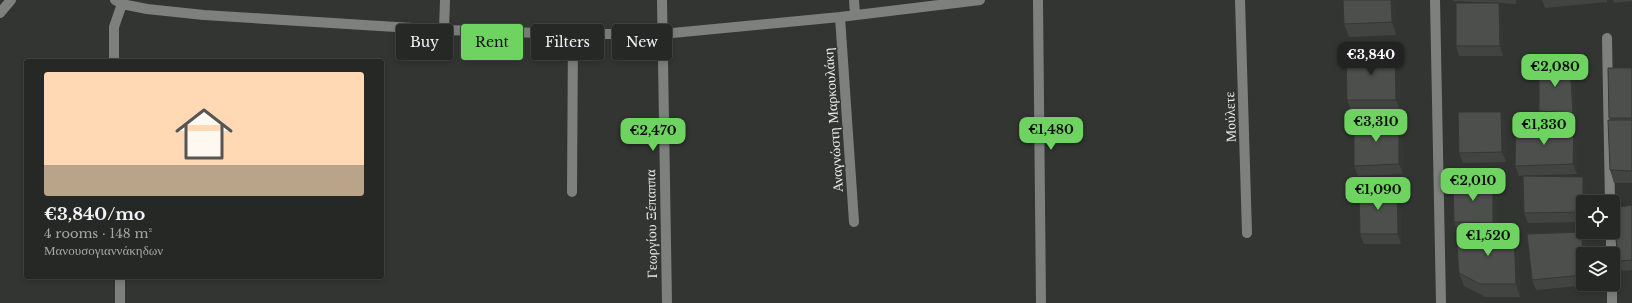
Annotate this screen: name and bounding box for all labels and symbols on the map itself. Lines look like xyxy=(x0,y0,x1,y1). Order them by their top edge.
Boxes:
pin: €3,840 xyxy=(1338,42,1404,76)
street label: Αναγνώστη Μαρκουλάκη xyxy=(819,47,847,193)
pin: €2,080 xyxy=(1522,54,1588,88)
street label: Μούλετε xyxy=(1220,91,1240,143)
pin: €3,310 xyxy=(1343,109,1409,143)
pin: €1,330 xyxy=(1511,112,1577,146)
pin: €1,480 xyxy=(1018,117,1084,151)
pin: €2,470 xyxy=(620,118,686,152)
pin: €2,010 xyxy=(1440,168,1506,202)
street label: Γεωργίου Ξέπαππα xyxy=(641,169,661,279)
pin: €1,090 xyxy=(1345,177,1411,211)
pin: €1,520 xyxy=(1455,223,1521,257)

